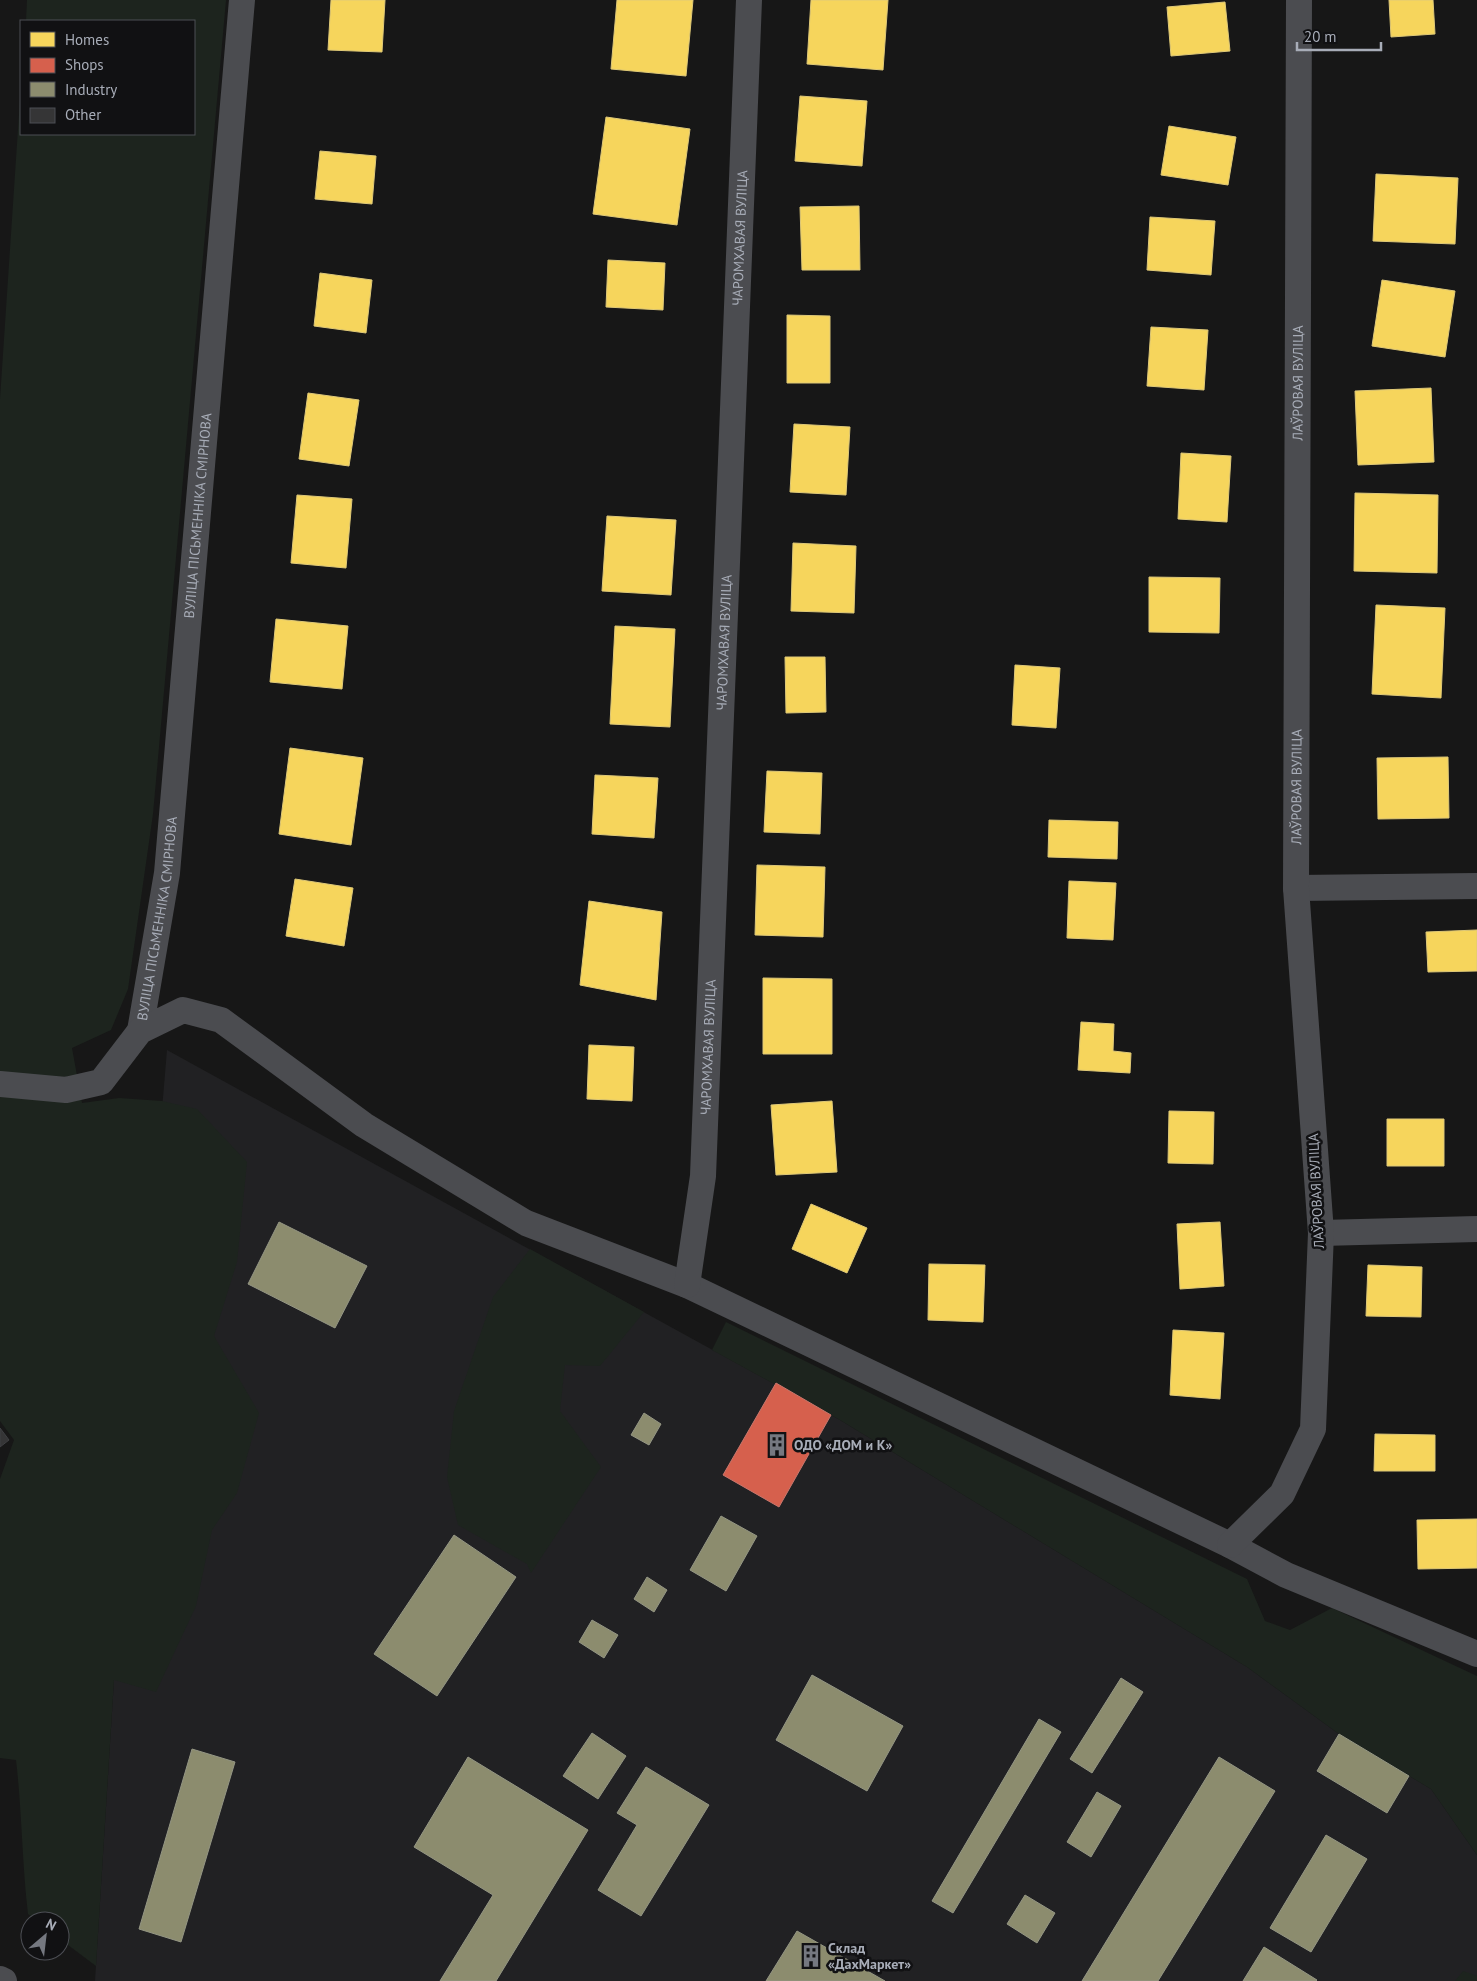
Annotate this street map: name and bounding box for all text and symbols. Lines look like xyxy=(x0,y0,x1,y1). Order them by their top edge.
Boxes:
legend xyxy=(20,20,195,135)
scale bar xyxy=(1297,20,1381,52)
text: 20 m xyxy=(1304,27,1337,46)
text: Homes xyxy=(65,30,109,49)
text: Shops xyxy=(65,55,104,74)
text: Industry xyxy=(65,80,117,99)
text: Other xyxy=(65,105,101,124)
street label: ЧАРОМХАВАЯ ВУЛІЦА xyxy=(728,169,751,306)
street label: ЛАЎРОВАЯ ВУЛІЦА xyxy=(1289,324,1307,442)
street label: ВУЛІЦА ПІСЬМЕННІКА СМІРНОВА xyxy=(180,411,216,619)
street label: ЧАРОМХАВАЯ ВУЛІЦА xyxy=(712,574,736,711)
street label: ЛАЎРОВАЯ ВУЛІЦА xyxy=(1287,728,1306,846)
street label: ВУЛІЦА ПІСЬМЕННІКА СМІРНОВА xyxy=(133,815,181,1022)
street label: ЧАРОМХАВАЯ ВУЛІЦА xyxy=(696,978,720,1115)
street label: ЛАЎРОВАЯ ВУЛІЦА xyxy=(1304,1132,1328,1250)
building icon: ОДО «ДОМ и К» xyxy=(764,1432,790,1458)
place label: ОДО «ДОМ и К» xyxy=(794,1436,892,1454)
north arrow xyxy=(20,1911,70,1961)
text: N xyxy=(43,1914,59,1935)
place label: Склад «ДахМаркет» xyxy=(828,1939,911,1973)
building icon: Склад «ДахМаркет» xyxy=(798,1943,824,1969)

